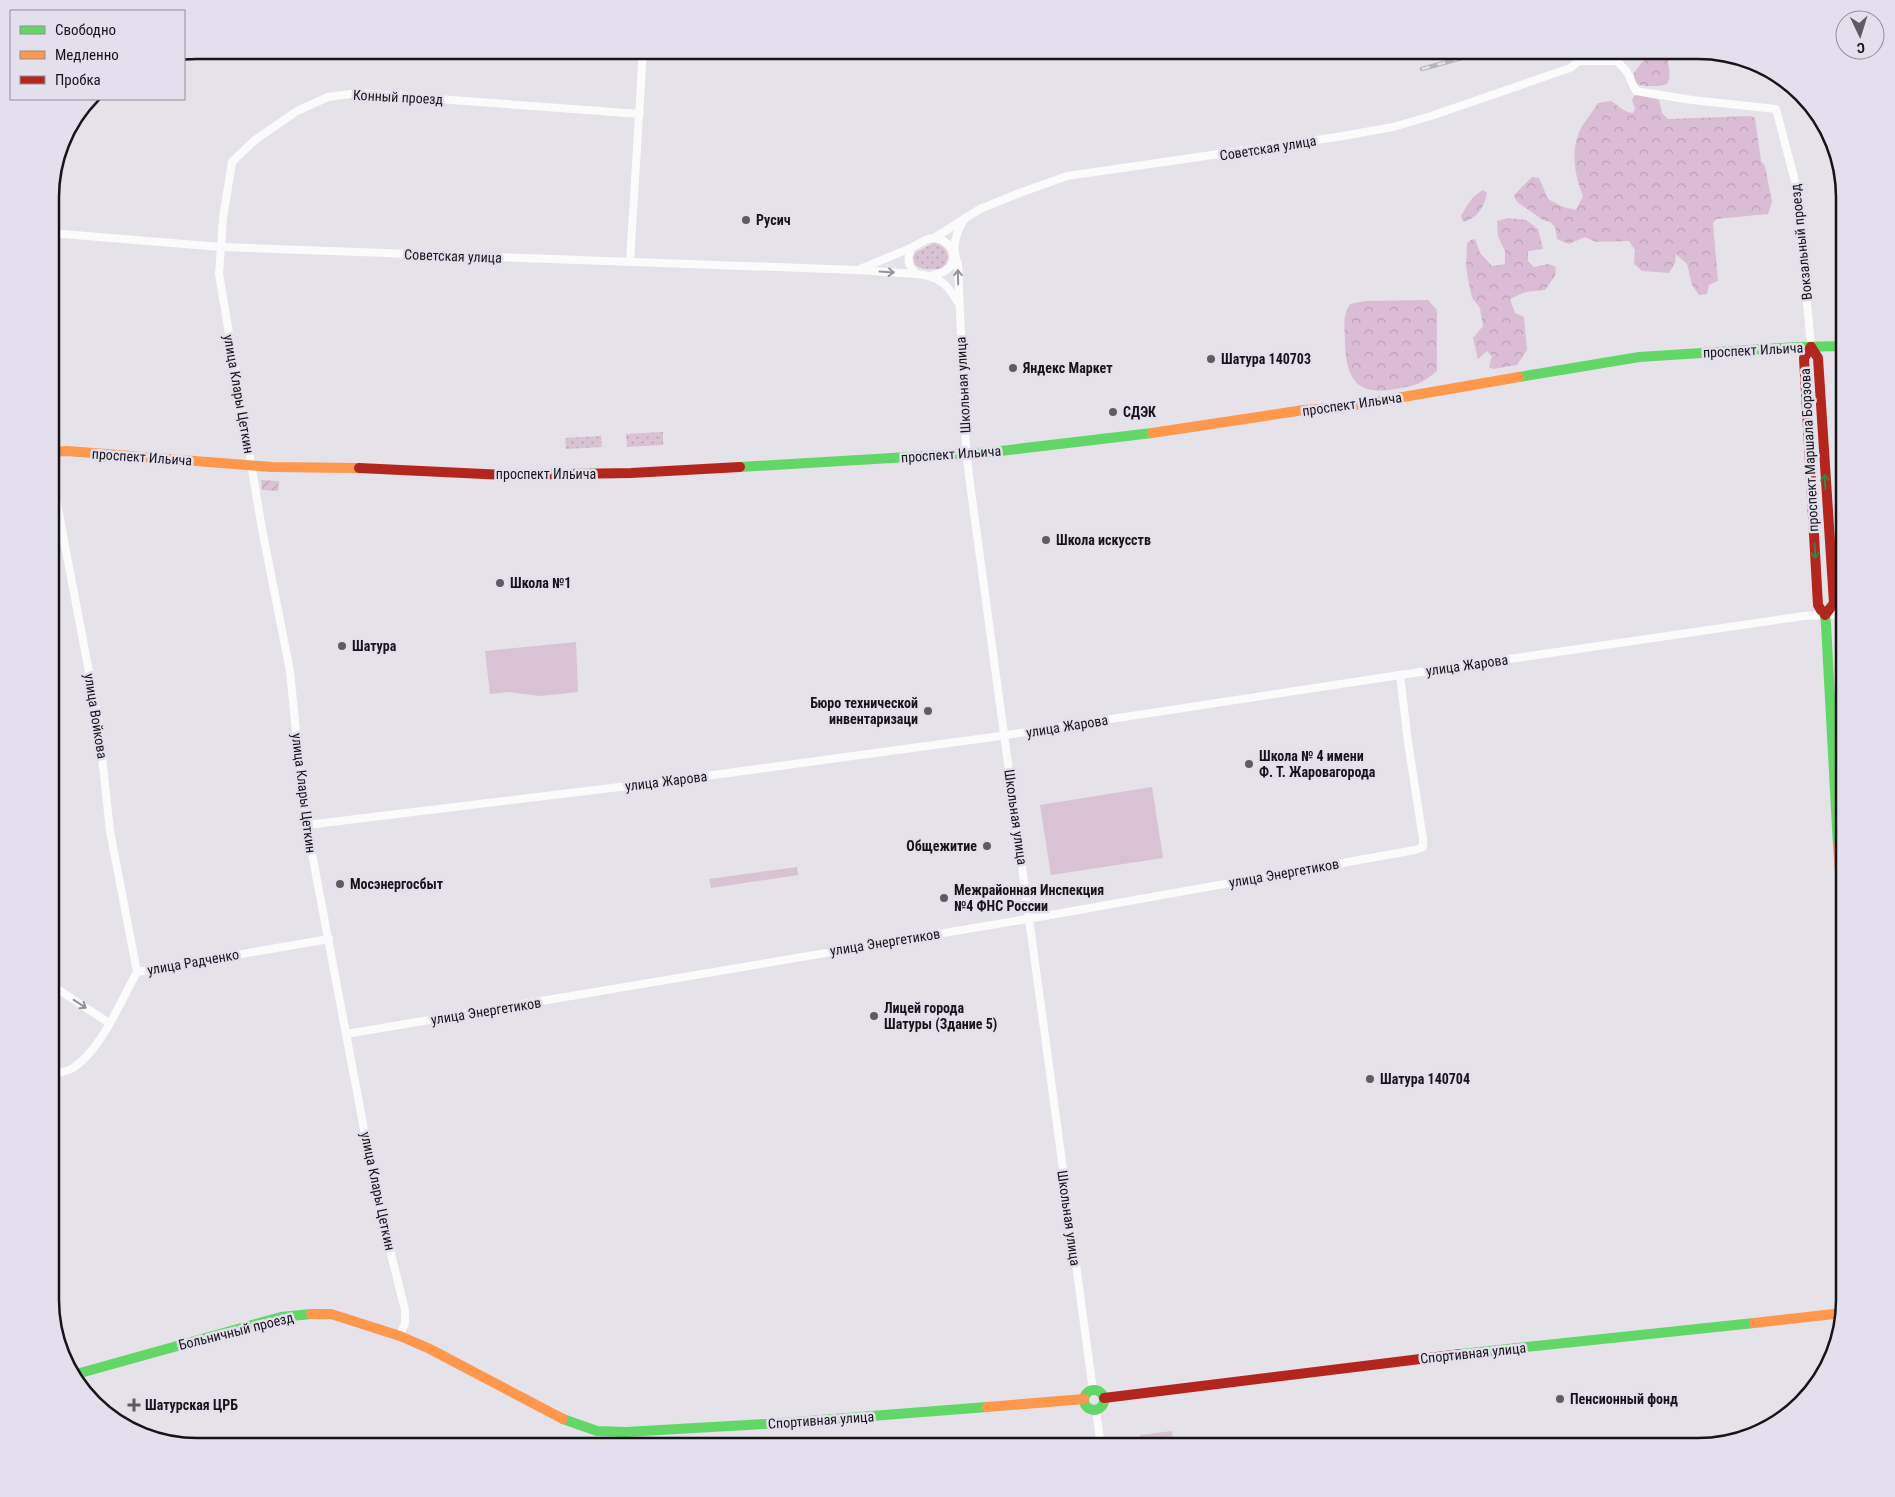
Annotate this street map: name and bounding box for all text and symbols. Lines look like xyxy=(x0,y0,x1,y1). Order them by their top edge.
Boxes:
legend xyxy=(10,10,185,100)
north arrow xyxy=(1835,10,1885,60)
text: Свободно xyxy=(55,21,116,39)
text: С xyxy=(1856,40,1865,56)
text: Медленно xyxy=(55,46,119,64)
text: Пробка xyxy=(55,71,101,89)
street label: Конный проезд xyxy=(353,87,444,107)
street label: Советская улица xyxy=(1219,132,1317,164)
street label: Вокзальный проезд xyxy=(1787,183,1815,301)
place label: Русич xyxy=(756,212,791,228)
marker: Русич xyxy=(740,214,752,226)
street label: Советская улица xyxy=(404,246,502,266)
one-way arrow xyxy=(878,268,894,277)
one-way arrow xyxy=(953,270,963,286)
street label: улица Клары Цеткин xyxy=(221,333,257,455)
street label: Школьная улица xyxy=(952,336,974,434)
street label: проспект Ильича xyxy=(1702,339,1804,361)
place label: Шатура 140703 xyxy=(1221,351,1311,367)
marker: Шатура 140703 xyxy=(1205,353,1217,365)
place label: Яндекс Маркет xyxy=(1022,360,1113,376)
marker: Яндекс Маркет xyxy=(1007,362,1019,374)
street label: проспект Маршала Борзова xyxy=(1797,368,1821,532)
street label: проспект Ильича xyxy=(1301,389,1403,419)
place label: СДЭК xyxy=(1123,404,1156,420)
marker: СДЭК xyxy=(1107,406,1119,418)
street label: проспект Ильича xyxy=(900,443,1002,465)
street label: проспект Ильича xyxy=(91,446,193,468)
street label: проспект Ильича xyxy=(496,466,596,482)
one-way arrow xyxy=(1820,474,1829,490)
place label: Школа искусств xyxy=(1056,532,1151,548)
marker: Школа искусств xyxy=(1040,534,1052,546)
one-way arrow xyxy=(1810,542,1819,558)
place label: Школа №1 xyxy=(510,575,571,591)
marker: Школа №1 xyxy=(494,577,506,589)
place label: Шатура xyxy=(352,638,397,654)
marker: Шатура xyxy=(336,640,348,652)
street label: улица Жарова xyxy=(1425,651,1509,679)
street label: улица Войкова xyxy=(81,672,111,760)
place label: Бюро технической инвентаризаци xyxy=(810,695,918,727)
marker: Бюро технической инвентаризаци xyxy=(922,705,934,717)
street label: улица Жарова xyxy=(1025,712,1109,740)
street label: улица Клары Цеткин xyxy=(289,732,319,854)
place label: Школа № 4 имени Ф. Т. Жаровагорода xyxy=(1259,748,1376,780)
marker: Школа № 4 имени Ф. Т. Жаровагорода xyxy=(1243,758,1255,770)
street label: улица Жарова xyxy=(624,768,708,794)
street label: Школьная улица xyxy=(1001,768,1031,866)
place label: Общежитие xyxy=(906,838,977,854)
marker: Общежитие xyxy=(981,840,993,852)
street label: улица Энергетиков xyxy=(1228,855,1340,891)
place label: Мосэнергосбыт xyxy=(350,876,444,892)
marker: Мосэнергосбыт xyxy=(334,878,346,890)
place label: Межрайонная Инспекция №4 ФНС России xyxy=(954,882,1104,914)
marker: Межрайонная Инспекция №4 ФНС России xyxy=(938,892,950,904)
street label: улица Энергетиков xyxy=(829,925,941,959)
street label: улица Радченко xyxy=(146,946,240,978)
street label: улица Энергетиков xyxy=(430,994,542,1028)
one-way arrow xyxy=(72,999,86,1009)
place label: Лицей города Шатуры (Здание 5) xyxy=(884,1000,997,1033)
marker: Лицей города Шатуры (Здание 5) xyxy=(868,1010,880,1022)
place label: Шатура 140704 xyxy=(1380,1071,1470,1087)
marker: Шатура 140704 xyxy=(1364,1073,1376,1085)
street label: улица Клары Цеткин xyxy=(358,1130,398,1252)
street label: Школьная улица xyxy=(1054,1169,1084,1267)
street label: Больничный проезд xyxy=(177,1309,296,1353)
street label: Спортивная улица xyxy=(1419,1339,1527,1367)
place label: Пенсионный фонд xyxy=(1570,1391,1678,1407)
marker: Пенсионный фонд xyxy=(1554,1393,1566,1405)
place label: Шатурская ЦРБ xyxy=(145,1397,238,1413)
marker: Шатурская ЦРБ xyxy=(127,1398,141,1412)
street label: Спортивная улица xyxy=(767,1408,875,1432)

